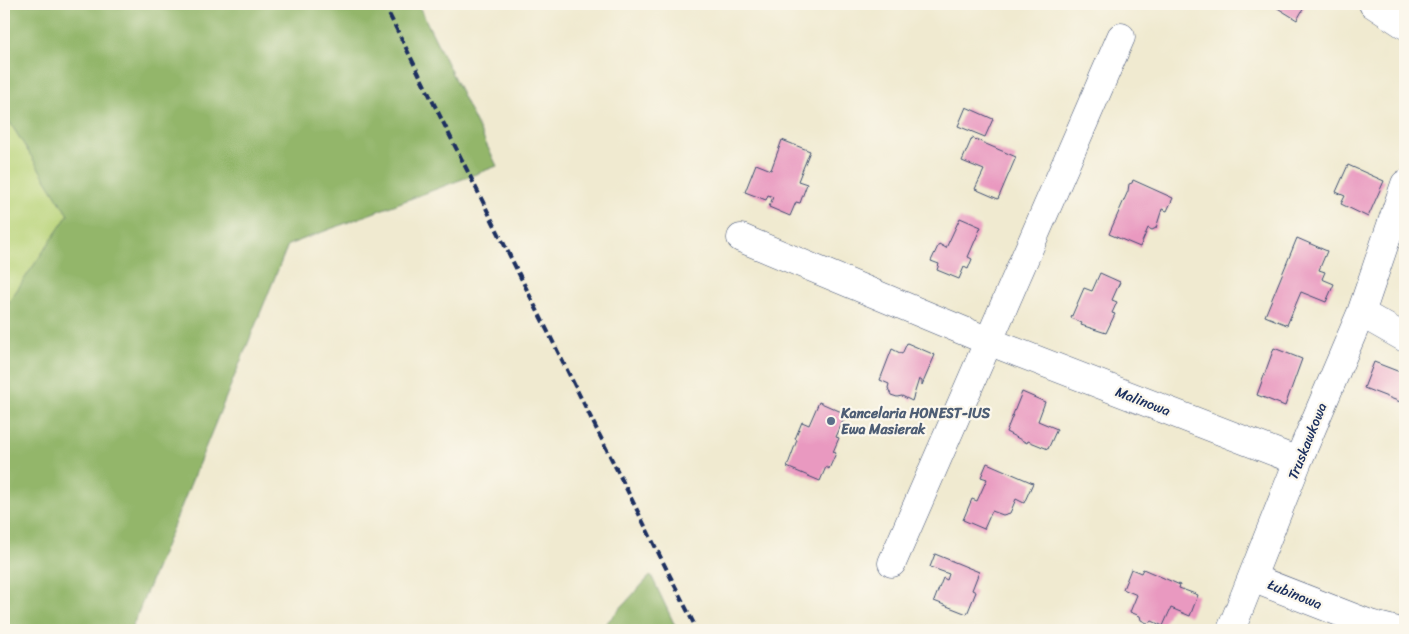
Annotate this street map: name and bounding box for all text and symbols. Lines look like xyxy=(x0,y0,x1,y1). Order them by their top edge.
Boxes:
street label: Malinowa xyxy=(1112,379,1174,423)
street label: Truskawkowa xyxy=(1281,399,1334,484)
place label: Kancelaria HONEST-IUS Ewa Masierak xyxy=(840,401,990,442)
marker: Kancelaria HONEST-IUS Ewa Masierak xyxy=(825,415,837,427)
street label: Łubinowa xyxy=(1264,572,1326,617)

